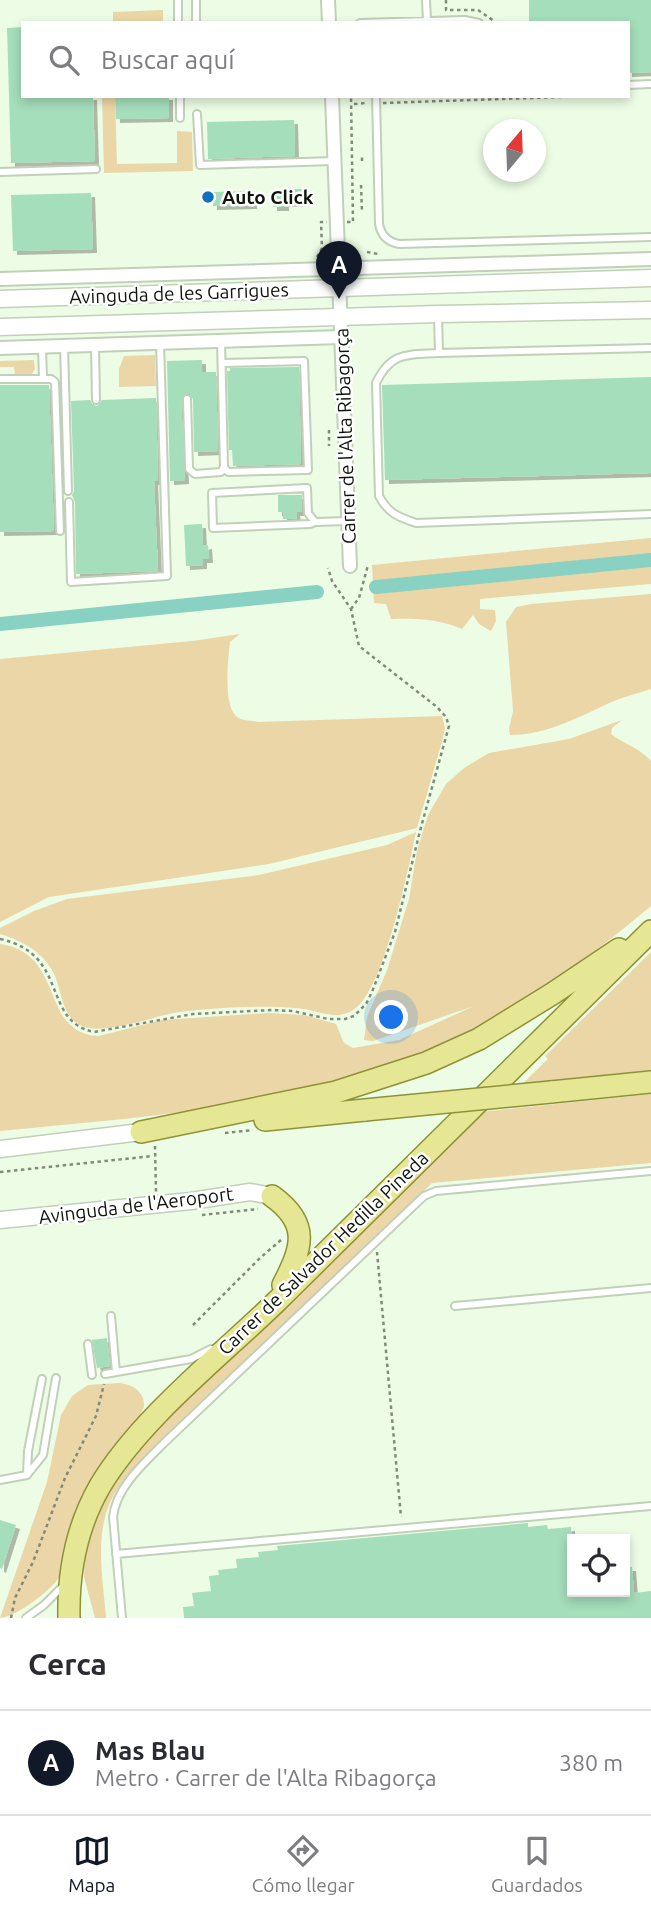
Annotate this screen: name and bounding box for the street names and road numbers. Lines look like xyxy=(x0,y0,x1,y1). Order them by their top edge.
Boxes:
street label: Avinguda de les Garrigues xyxy=(69,278,289,308)
street label: Carrer de l'Alta Ribagorça xyxy=(330,328,360,544)
street label: Carrer de Salvador Hedilla Pineda xyxy=(214,1147,432,1359)
street label: Avinguda de l'Aeroport xyxy=(37,1182,235,1228)

